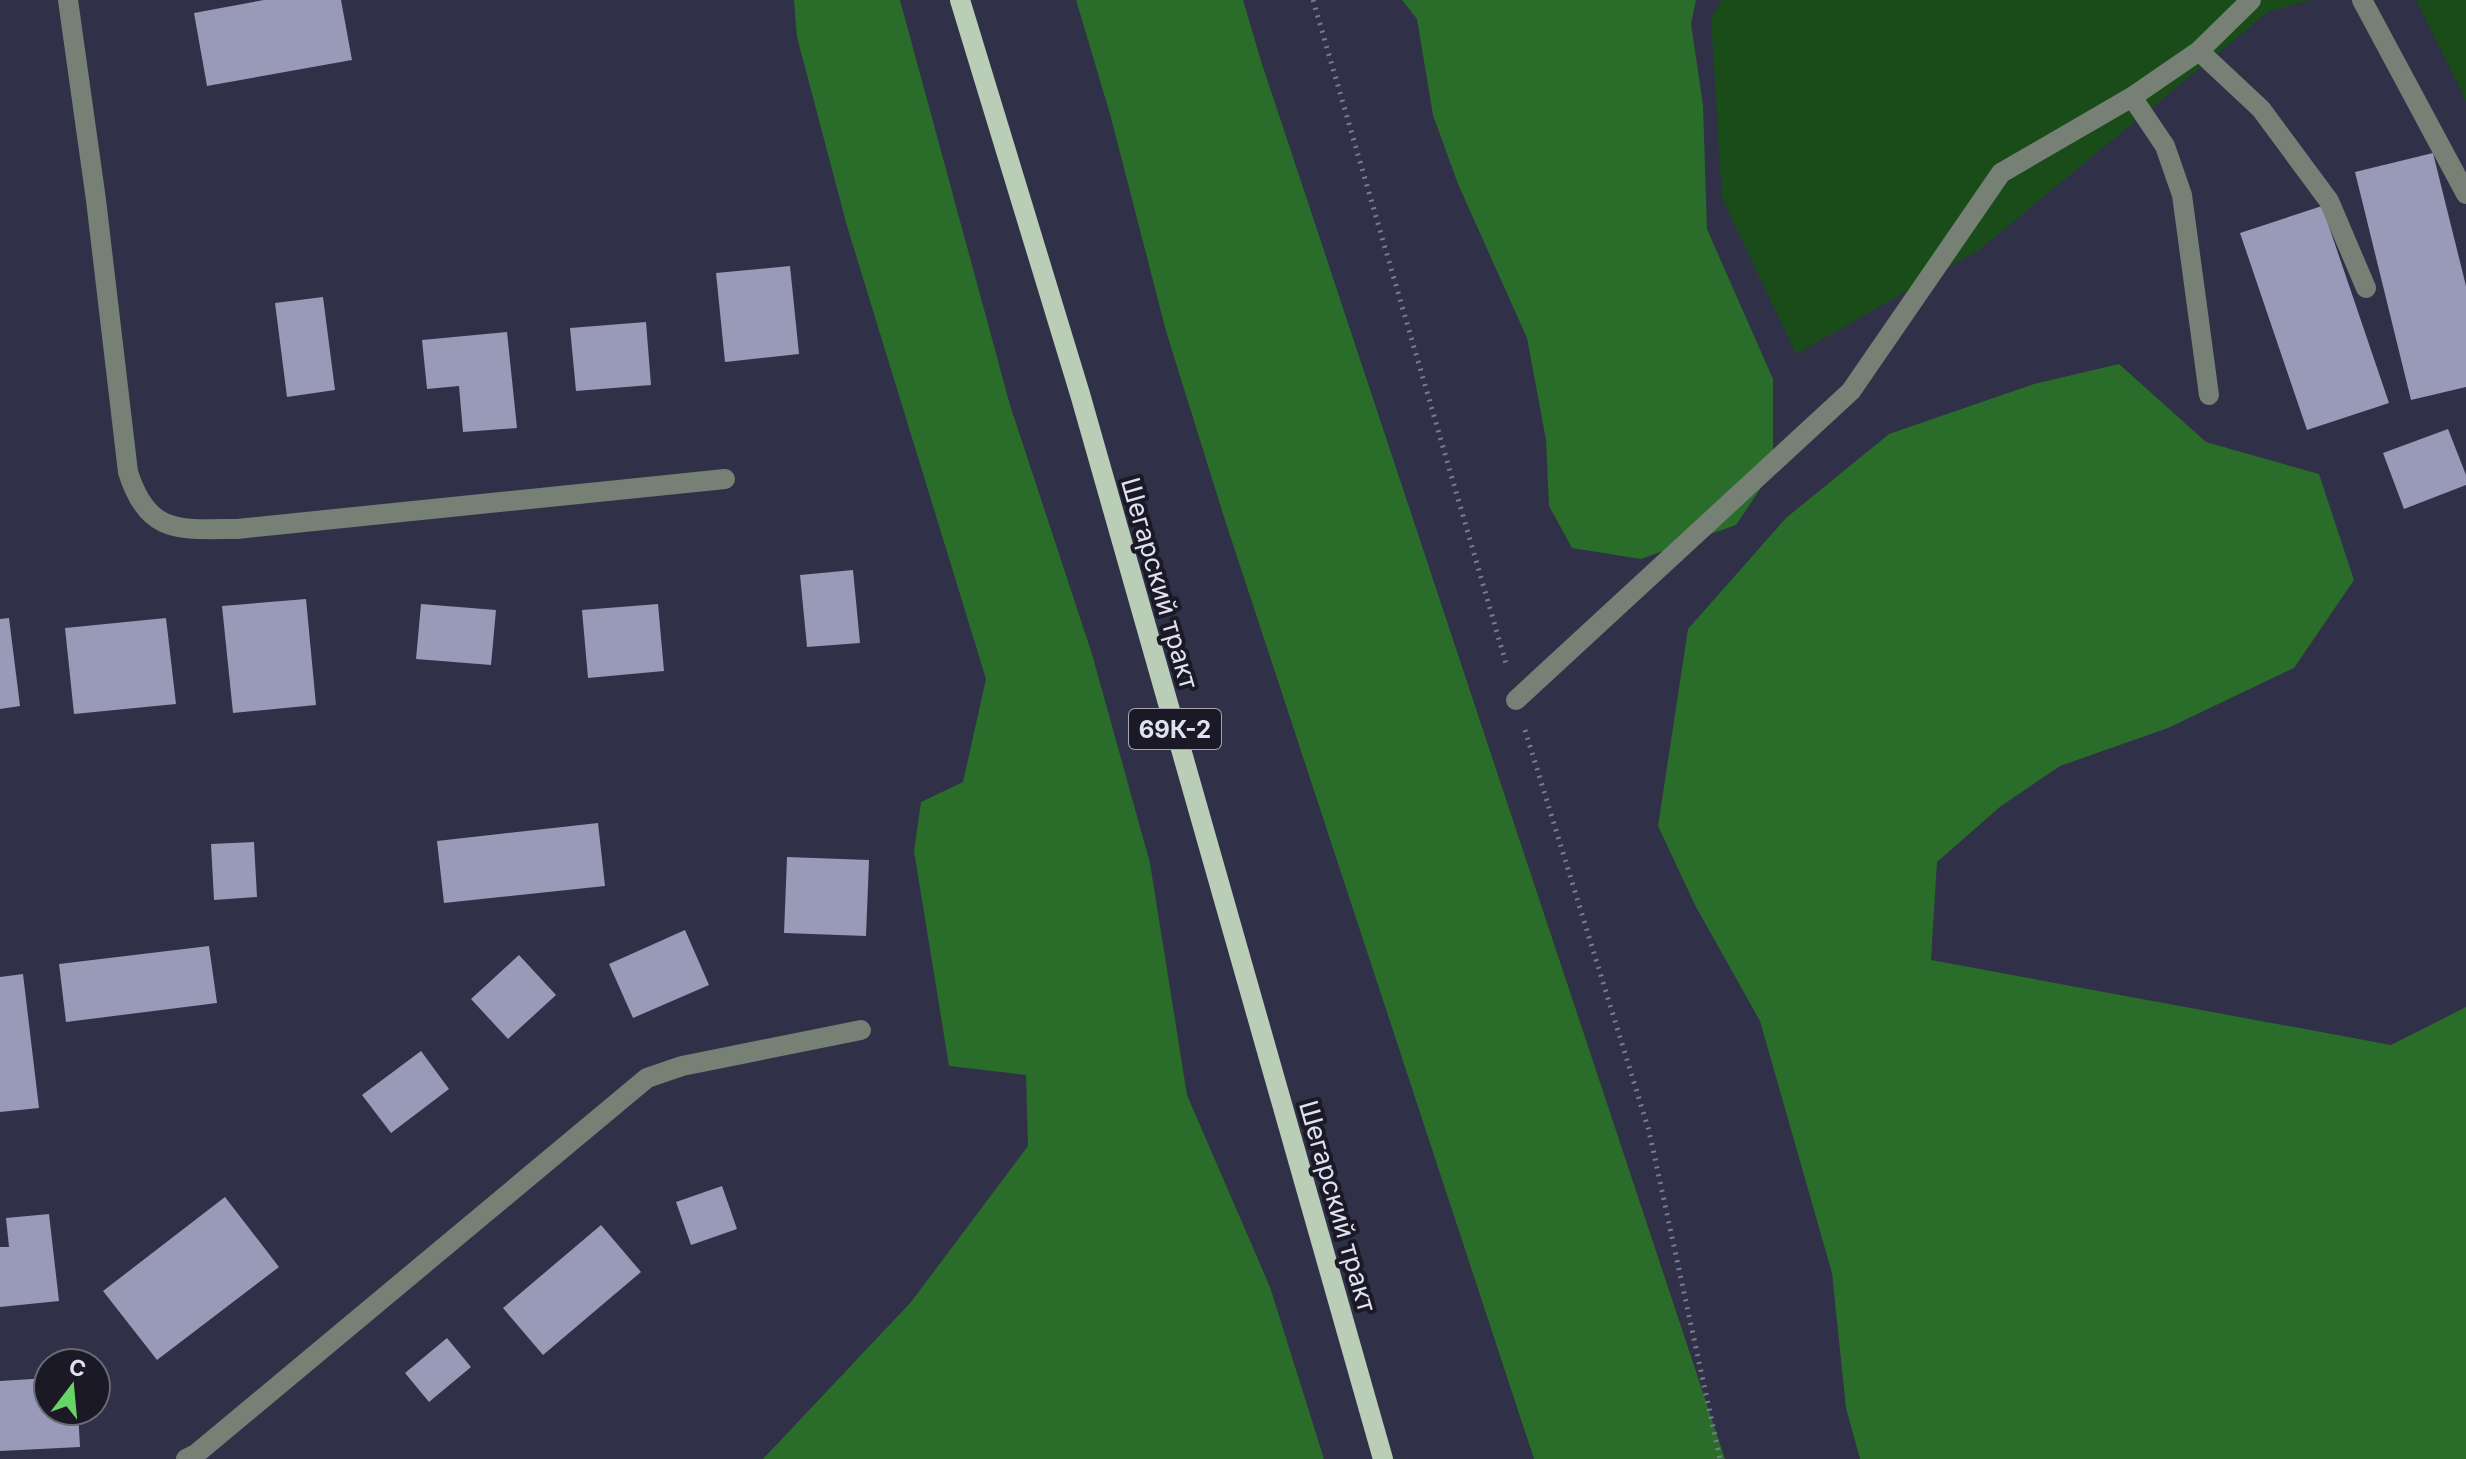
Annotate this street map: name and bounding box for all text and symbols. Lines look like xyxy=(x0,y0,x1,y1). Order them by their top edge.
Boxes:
street label: Шегарский тракт xyxy=(1115,474,1205,692)
road number: 69К-2 xyxy=(1129,709,1221,749)
street label: Шегарский тракт xyxy=(1293,1097,1383,1315)
north arrow xyxy=(32,1347,112,1427)
text: С xyxy=(66,1353,89,1383)

